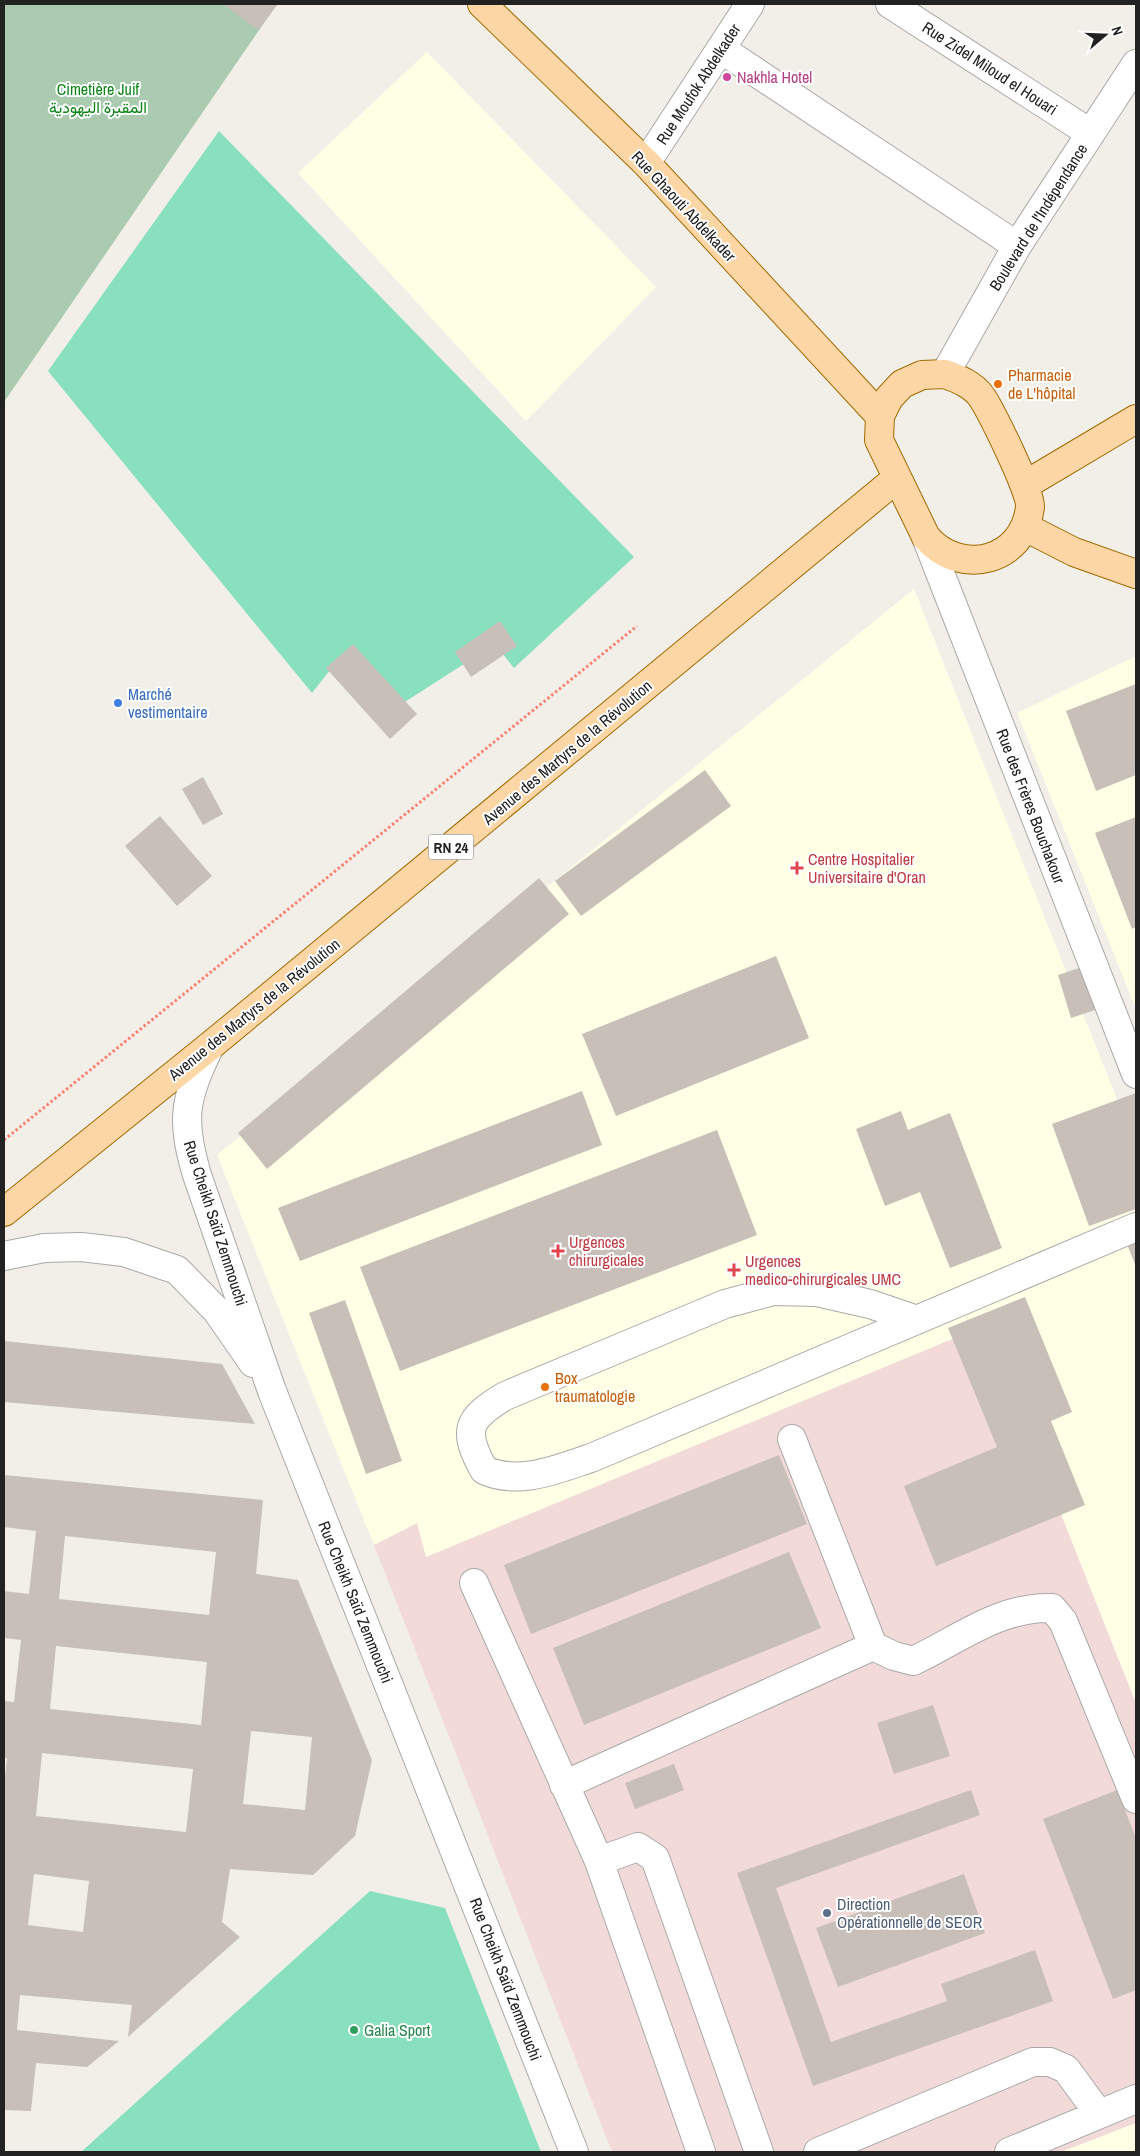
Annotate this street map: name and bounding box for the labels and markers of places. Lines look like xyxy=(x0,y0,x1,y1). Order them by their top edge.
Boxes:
place label: Nakhla Hotel xyxy=(737,66,812,88)
marker: Nakhla Hotel xyxy=(721,71,733,83)
place label: Pharmacie de L'hôpital xyxy=(1008,364,1076,404)
marker: Pharmacie de L'hôpital xyxy=(992,378,1004,390)
place label: Marché vestimentaire xyxy=(128,683,208,723)
marker: Marché vestimentaire xyxy=(112,697,124,709)
place label: Centre Hospitalier Universitaire d'Oran xyxy=(808,848,926,888)
marker: Centre Hospitalier Universitaire d'Oran xyxy=(790,861,804,875)
place label: Urgences chirurgicales xyxy=(569,1231,644,1271)
marker: Urgences chirurgicales xyxy=(551,1244,565,1258)
place label: Urgences medico-chirurgicales UMC xyxy=(745,1250,901,1290)
marker: Urgences medico-chirurgicales UMC xyxy=(727,1263,741,1277)
place label: Box traumatologie xyxy=(555,1367,635,1407)
marker: Box traumatologie xyxy=(539,1381,551,1393)
place label: Direction Opérationnelle de SEOR xyxy=(837,1893,983,1933)
marker: Direction Opérationnelle de SEOR xyxy=(821,1907,833,1919)
place label: Galia Sport xyxy=(364,2019,431,2041)
marker: Galia Sport xyxy=(348,2024,360,2036)

